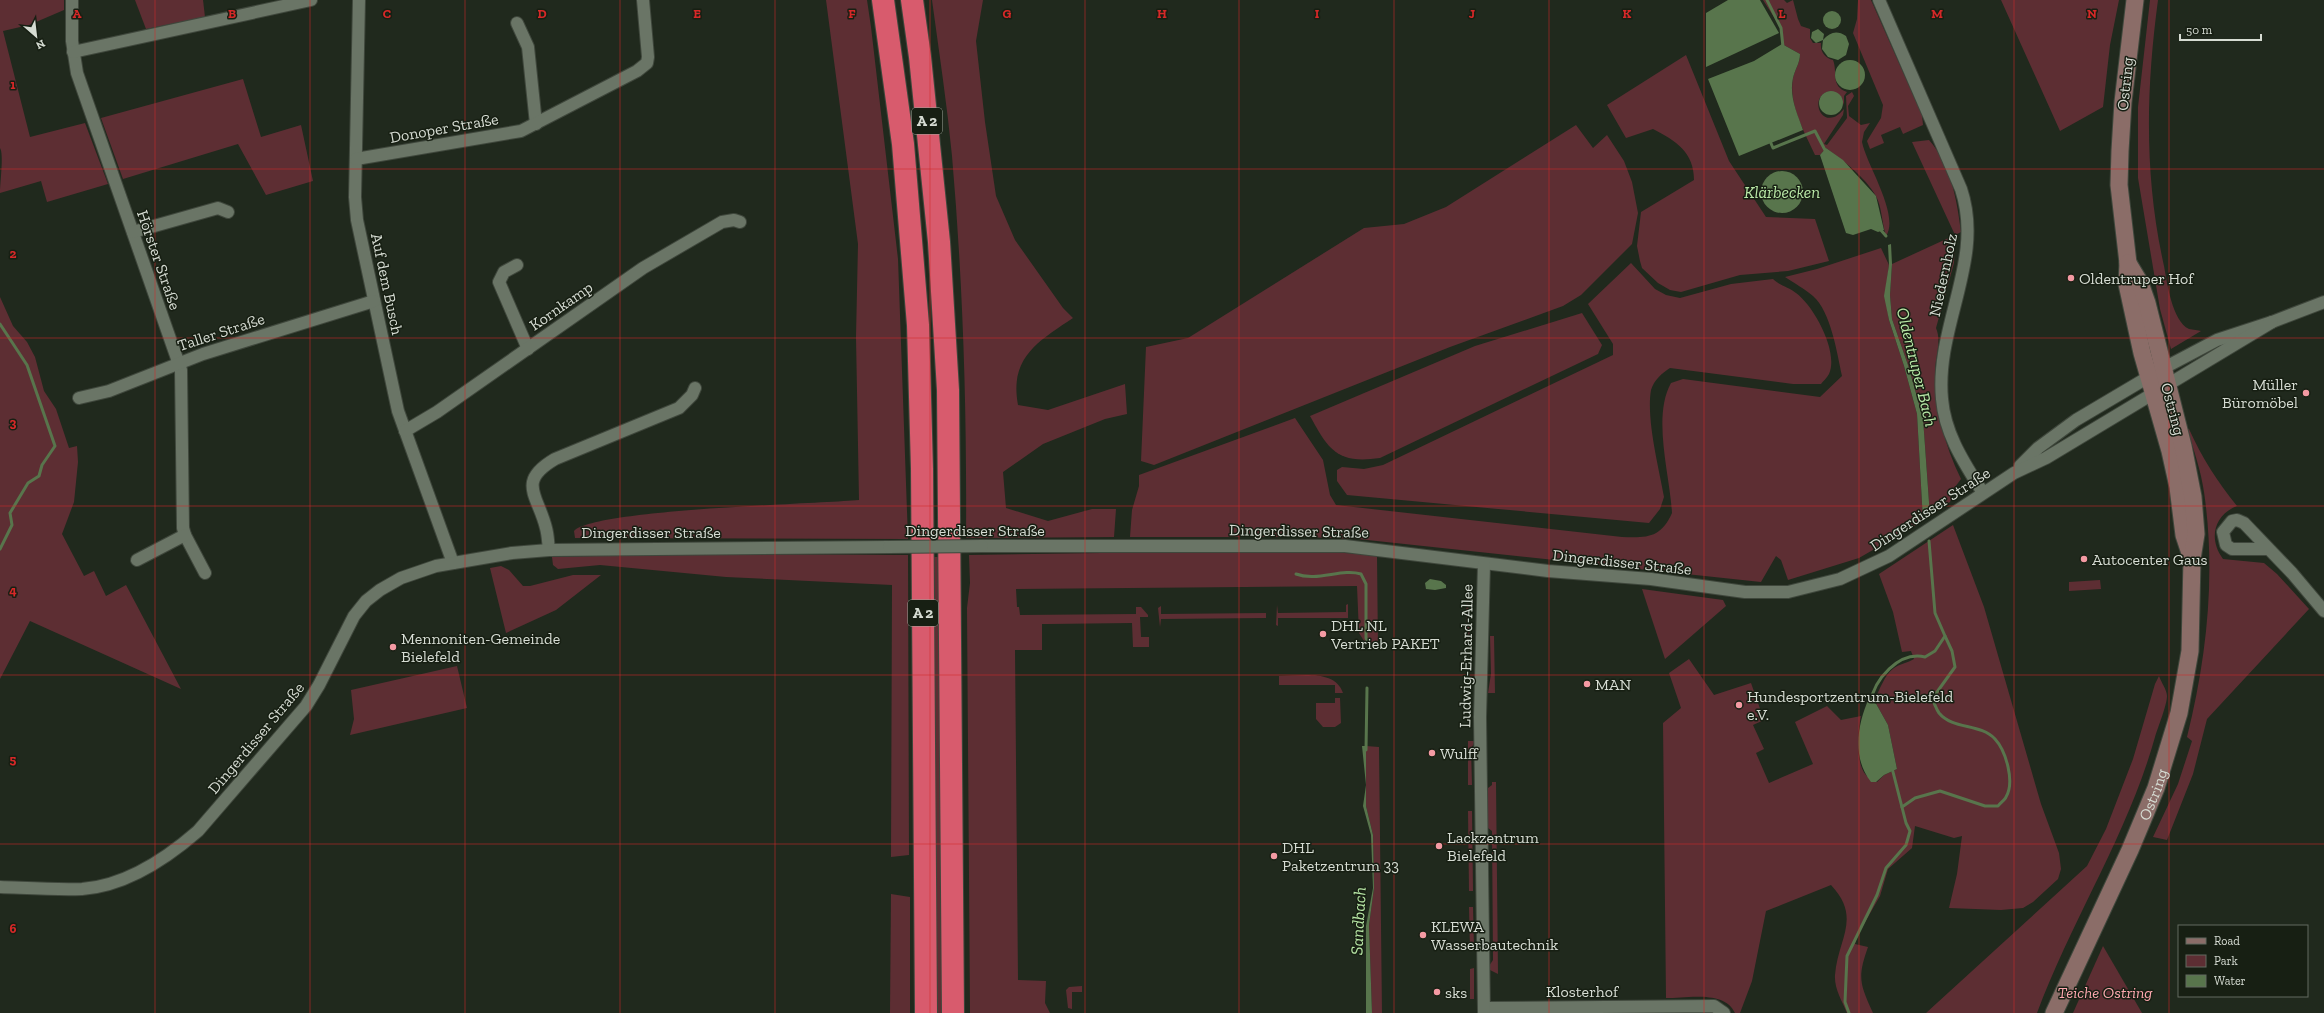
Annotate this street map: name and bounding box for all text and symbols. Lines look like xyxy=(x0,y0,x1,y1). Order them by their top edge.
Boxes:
text: A xyxy=(73,6,82,21)
text: B xyxy=(228,6,236,21)
text: C xyxy=(383,6,391,21)
text: D xyxy=(537,6,547,21)
text: E xyxy=(693,6,701,21)
text: F xyxy=(848,6,856,21)
text: G xyxy=(1003,6,1012,21)
text: H xyxy=(1157,6,1167,21)
text: I xyxy=(1315,6,1320,21)
text: J xyxy=(1469,6,1475,21)
text: K xyxy=(1623,6,1632,21)
text: L xyxy=(1778,6,1786,21)
text: M xyxy=(1931,6,1943,21)
text: N xyxy=(2087,6,2097,21)
north arrow xyxy=(16,16,56,56)
scale bar xyxy=(2180,16,2261,42)
text: 50 m xyxy=(2186,23,2213,37)
text: N xyxy=(33,37,47,52)
street label: Ostring xyxy=(2113,56,2137,112)
text: 1 xyxy=(10,77,16,92)
road number: A 2 xyxy=(912,108,942,134)
street label: Donoper Straße xyxy=(388,109,500,147)
water label: Klärbecken xyxy=(1744,182,1820,202)
street label: Hörster Straße xyxy=(133,208,185,312)
street label: Auf dem Busch xyxy=(367,231,407,337)
street label: Niedernholz xyxy=(1925,232,1961,318)
text: 2 xyxy=(10,246,17,261)
place label: Oldentruper Hof xyxy=(2079,269,2195,288)
marker: Oldentruper Hof xyxy=(2066,273,2076,283)
street label: Kornkamp xyxy=(526,277,596,335)
water label: Oldentruper Bach xyxy=(1893,305,1942,429)
street label: Taller Straße xyxy=(175,309,267,355)
place label: Müller Büromöbel xyxy=(2222,375,2298,412)
street label: Ostring xyxy=(2157,381,2189,438)
marker: Müller Büromöbel xyxy=(2301,388,2311,398)
text: 3 xyxy=(10,415,17,430)
street label: Dingerdisser Straße xyxy=(1866,463,1994,555)
street label: Dingerdisser Straße xyxy=(1229,520,1369,542)
street label: Dingerdisser Straße xyxy=(905,521,1045,540)
street label: Dingerdisser Straße xyxy=(581,523,721,542)
street label: Dingerdisser Straße xyxy=(1552,545,1692,579)
place label: Autocenter Gaus xyxy=(2092,550,2208,569)
marker: Autocenter Gaus xyxy=(2079,554,2089,564)
text: 4 xyxy=(9,583,17,598)
street label: Ludwig-Erhard-Allee xyxy=(1455,584,1477,728)
road number: A 2 xyxy=(908,600,938,626)
place label: DHL NL Vertrieb PAKET xyxy=(1330,616,1440,653)
place label: Mennoniten-Gemeinde Bielefeld xyxy=(401,629,560,666)
marker: DHL NL Vertrieb PAKET xyxy=(1318,629,1328,639)
marker: Mennoniten-Gemeinde Bielefeld xyxy=(388,642,398,652)
place label: MAN xyxy=(1595,675,1631,694)
street label: Dingerdisser Straße xyxy=(204,678,308,798)
marker: MAN xyxy=(1582,679,1592,689)
place label: Hundesportzentrum-Bielefeld e.V. xyxy=(1747,687,1954,724)
marker: Hundesportzentrum-Bielefeld e.V. xyxy=(1734,700,1744,710)
place label: Wulff xyxy=(1440,744,1479,763)
marker: Wulff xyxy=(1427,748,1437,758)
text: 5 xyxy=(10,752,17,767)
street label: Ostring xyxy=(2134,766,2171,823)
place label: Lackzentrum Bielefeld xyxy=(1447,828,1539,865)
place label: DHL Paketzentrum 33 xyxy=(1282,838,1399,875)
marker: Lackzentrum Bielefeld xyxy=(1434,841,1444,851)
marker: DHL Paketzentrum 33 xyxy=(1269,851,1279,861)
water label: Sandbach xyxy=(1346,886,1370,956)
place label: KLEWA Wasserbautechnik xyxy=(1431,917,1559,954)
text: 6 xyxy=(10,921,17,936)
legend xyxy=(2178,925,2308,997)
marker: KLEWA Wasserbautechnik xyxy=(1418,930,1428,940)
text: Road xyxy=(2214,934,2240,948)
text: Park xyxy=(2214,954,2239,968)
text: Water xyxy=(2214,974,2246,988)
street label: Klosterhof xyxy=(1546,982,1620,1001)
place label: sks xyxy=(1445,983,1467,1002)
park label: Teiche Ostring xyxy=(2057,983,2153,1002)
marker: sks xyxy=(1432,987,1442,997)

